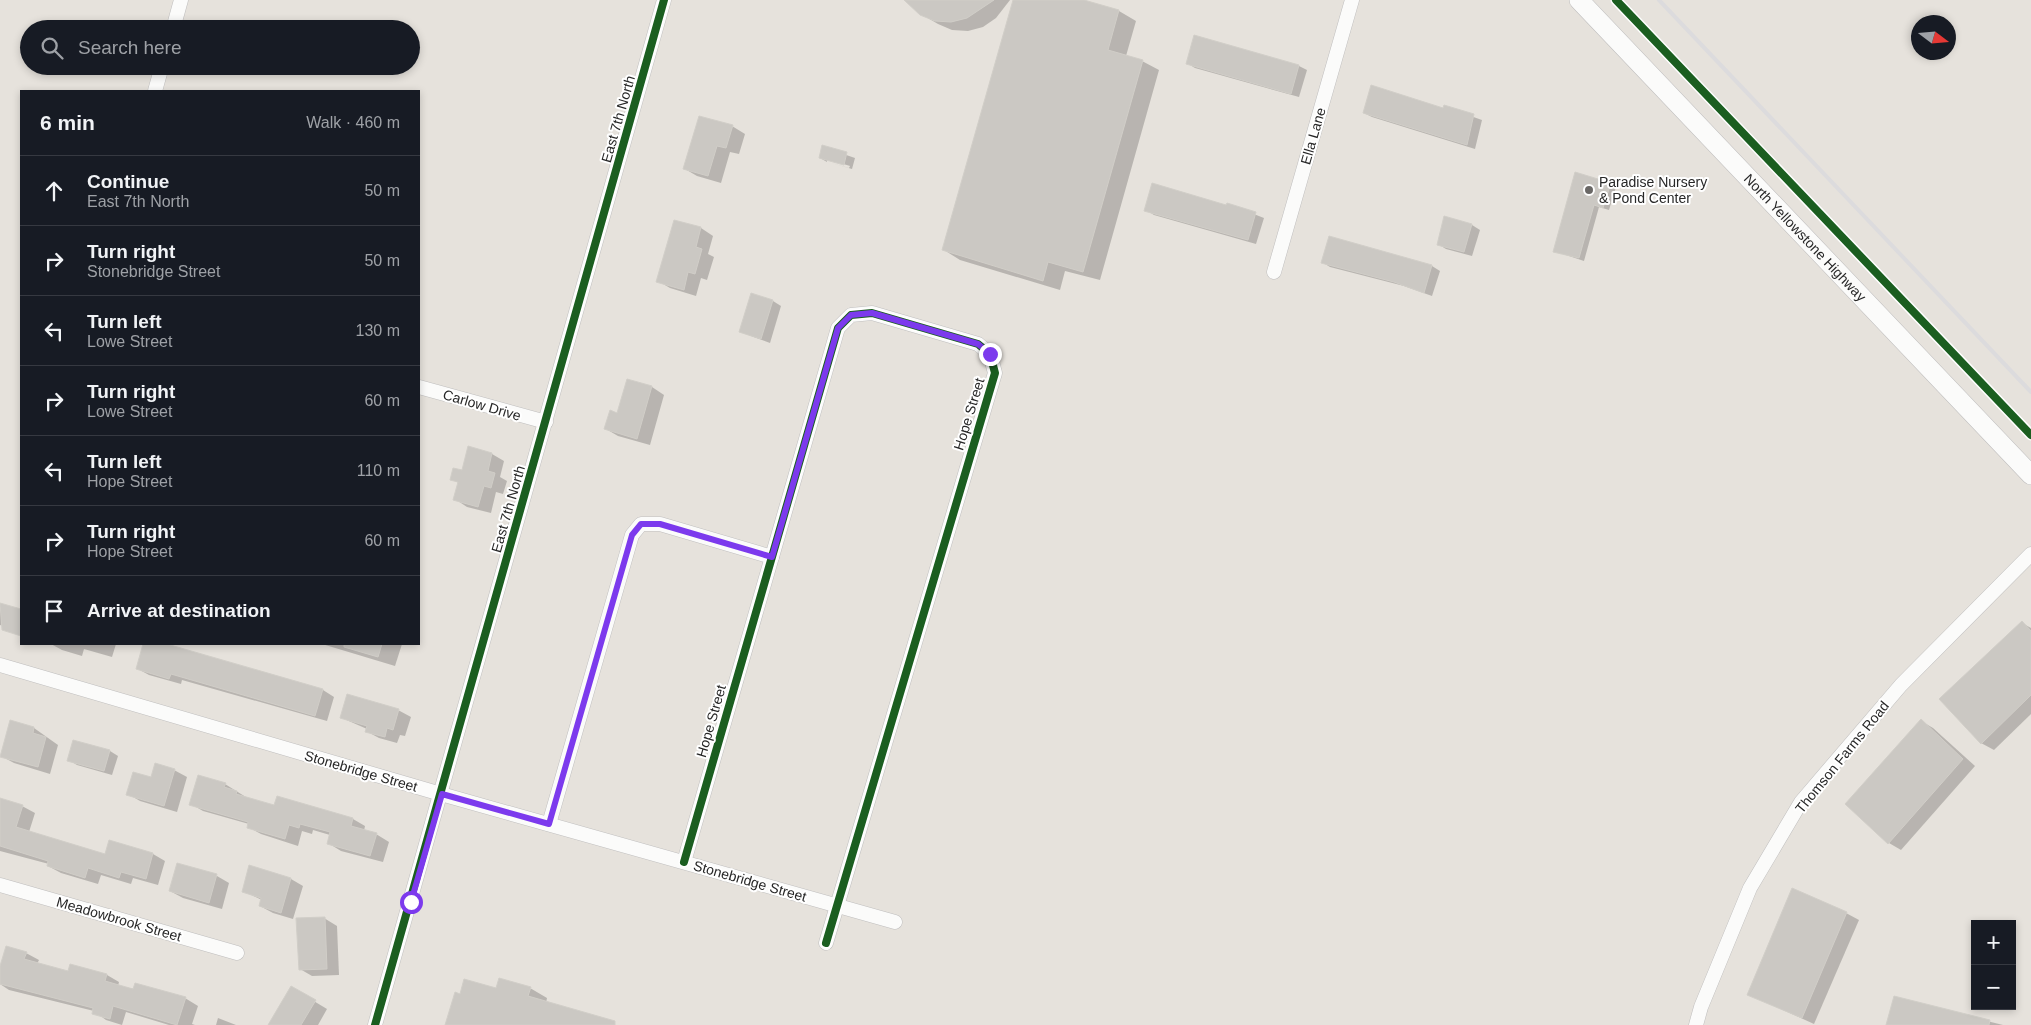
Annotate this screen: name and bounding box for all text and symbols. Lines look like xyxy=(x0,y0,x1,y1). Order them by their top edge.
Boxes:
north arrow xyxy=(1911,15,1956,60)
search box xyxy=(20,20,420,75)
icon: search xyxy=(38,34,66,62)
text: Search here xyxy=(78,37,182,58)
street label: East 7th North xyxy=(598,74,638,164)
street label: Ella Lane xyxy=(1297,106,1329,166)
text: 6 min xyxy=(40,111,95,134)
text: Walk · 460 m xyxy=(306,114,400,131)
text: Continue xyxy=(87,171,169,192)
street label: North Yellowstone Highway xyxy=(1741,171,1869,305)
place label: Paradise Nursery & Pond Center xyxy=(1599,174,1707,206)
icon: ahead xyxy=(40,177,68,205)
text: 50 m xyxy=(364,182,400,199)
marker: Paradise Nursery & Pond Center xyxy=(1583,184,1595,196)
text: East 7th North xyxy=(87,193,189,210)
text: Turn right xyxy=(87,241,175,262)
icon: right xyxy=(40,247,68,275)
text: 50 m xyxy=(364,252,400,269)
text: Stonebridge Street xyxy=(87,263,220,280)
text: Turn left xyxy=(87,311,162,332)
icon: left xyxy=(40,317,68,345)
text: 130 m xyxy=(356,322,400,339)
text: Lowe Street xyxy=(87,333,172,350)
route end xyxy=(979,343,1002,366)
street label: Hope Street xyxy=(950,376,988,452)
text: Turn right xyxy=(87,381,175,402)
street label: Carlow Drive xyxy=(441,386,523,424)
icon: right xyxy=(40,387,68,415)
text: 60 m xyxy=(364,392,400,409)
text: Lowe Street xyxy=(87,403,172,420)
text: Turn left xyxy=(87,451,162,472)
icon: left xyxy=(40,457,68,485)
text: 110 m xyxy=(357,462,400,479)
street label: East 7th North xyxy=(488,464,528,554)
text: Hope Street xyxy=(87,473,172,490)
text: Turn right xyxy=(87,521,175,542)
icon: right xyxy=(40,527,68,555)
text: 60 m xyxy=(364,532,400,549)
text: Hope Street xyxy=(87,543,172,560)
icon: arrive xyxy=(40,597,68,625)
text: Arrive at destination xyxy=(87,600,271,621)
street label: Hope Street xyxy=(693,683,729,759)
street label: Thomson Farms Road xyxy=(1792,698,1892,816)
street label: Stonebridge Street xyxy=(303,747,419,795)
street label: Stonebridge Street xyxy=(692,857,808,905)
route start xyxy=(400,891,423,914)
street label: Meadowbrook Street xyxy=(55,894,183,945)
map controls xyxy=(1971,920,2016,1010)
button: + xyxy=(1971,920,2016,965)
button: − xyxy=(1971,965,2016,1010)

